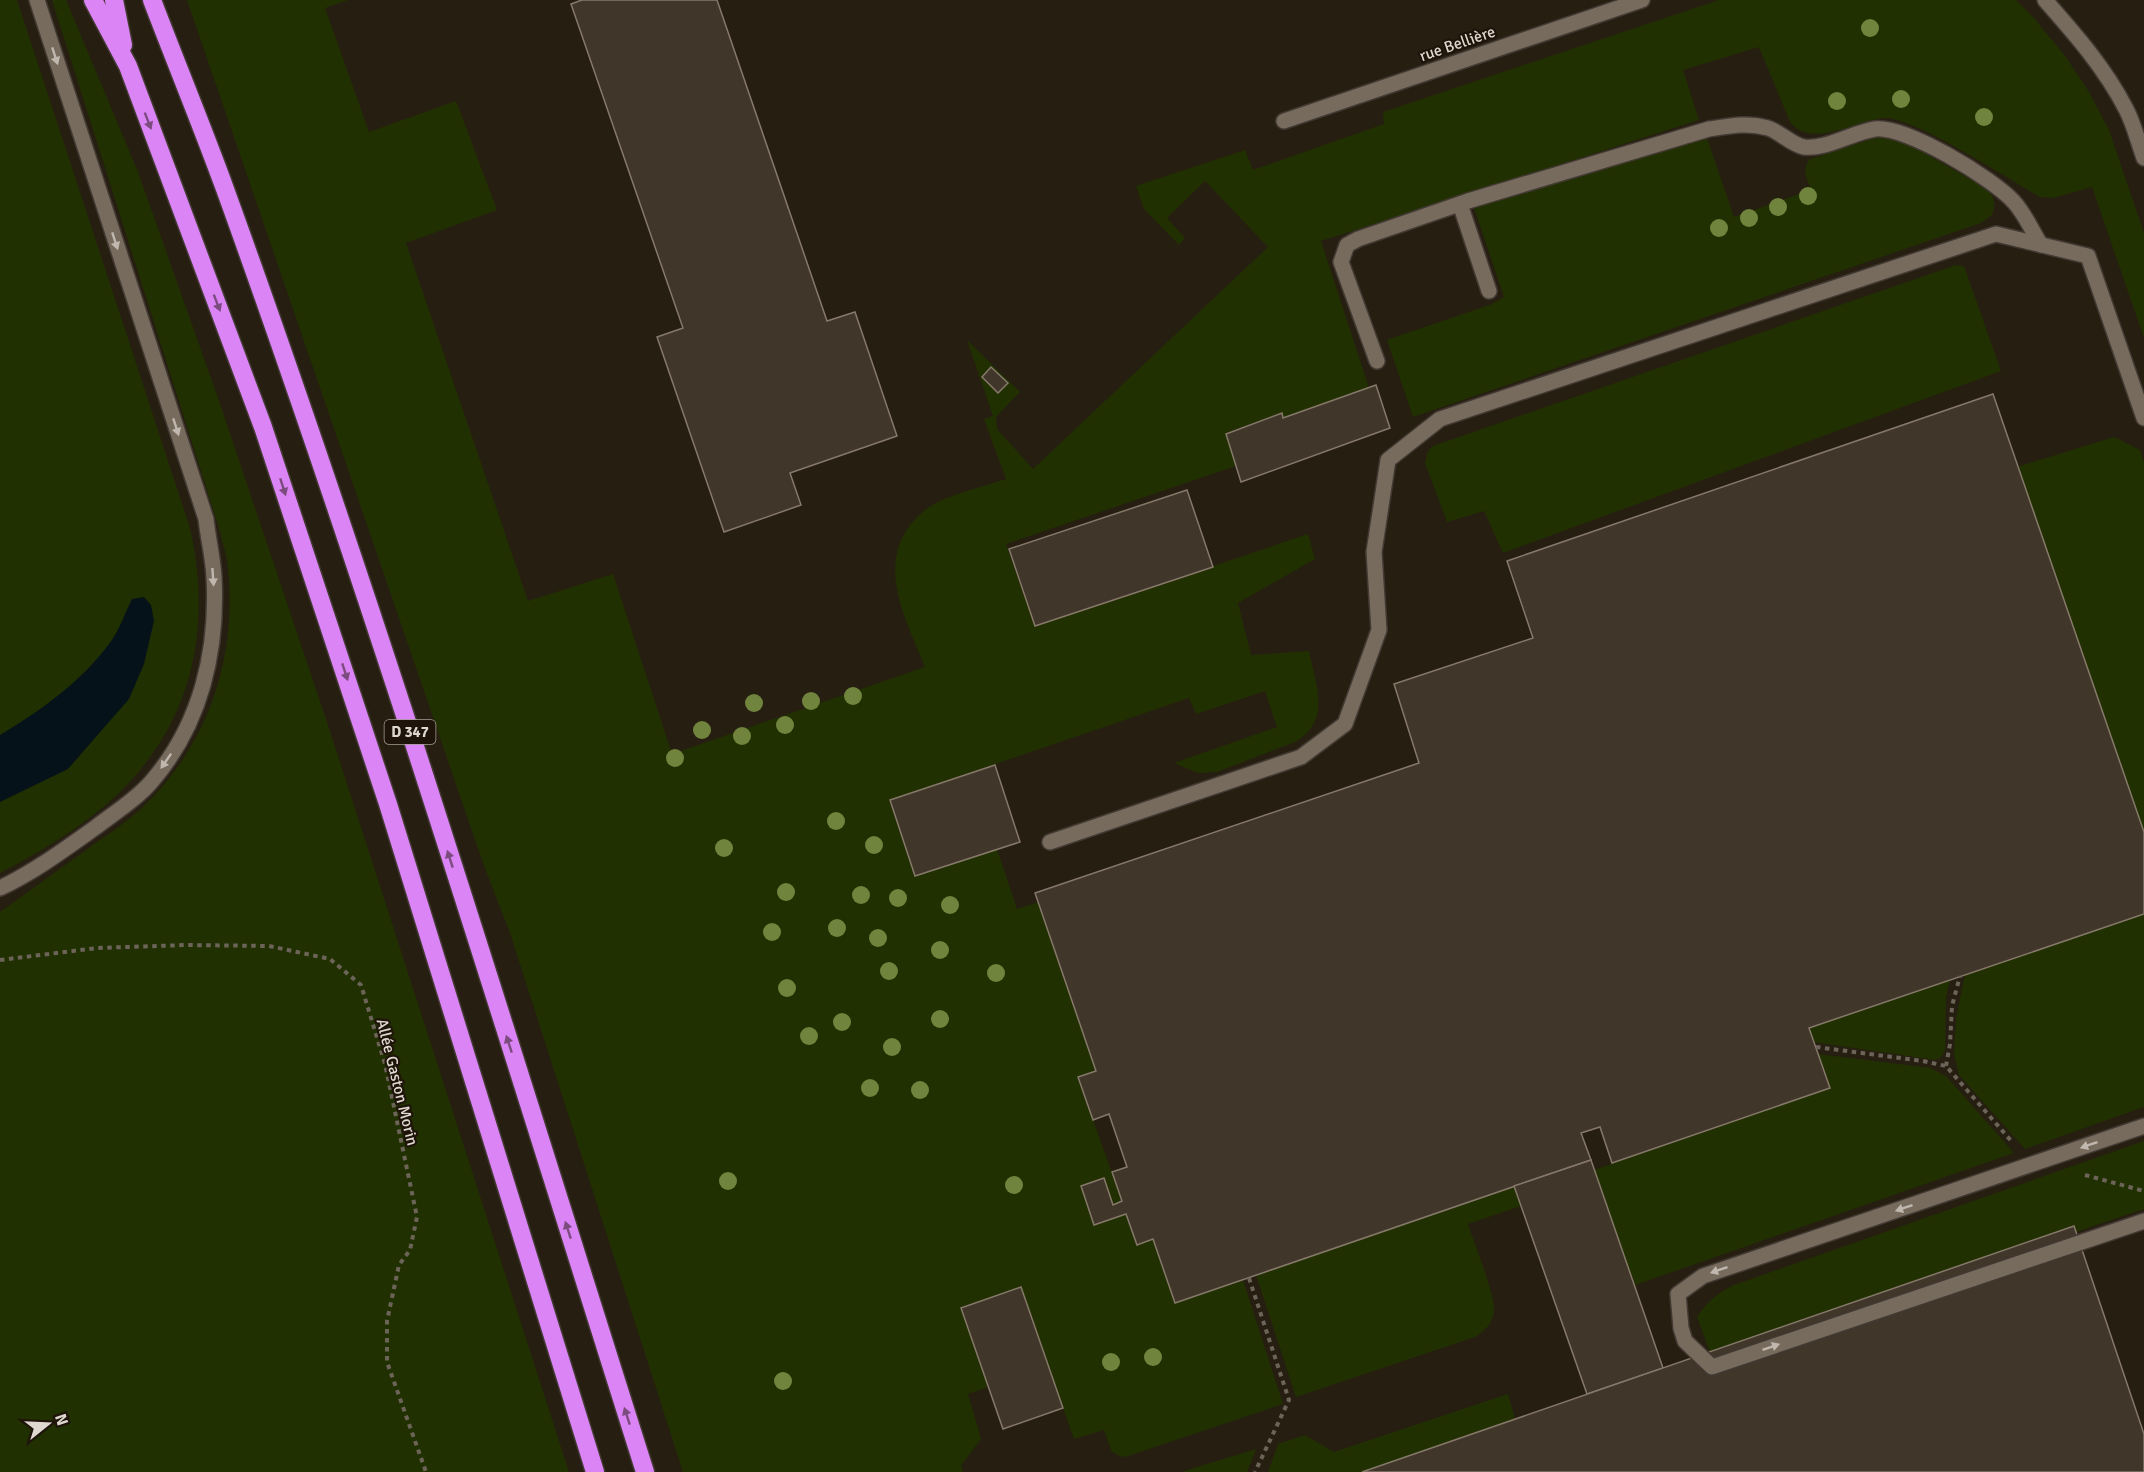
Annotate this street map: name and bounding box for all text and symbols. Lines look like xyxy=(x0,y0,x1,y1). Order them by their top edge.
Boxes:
street label: rue Bellière xyxy=(1417,22,1498,66)
one-way arrow xyxy=(51,47,60,65)
one-way arrow xyxy=(144,112,154,130)
one-way arrow xyxy=(111,232,121,250)
one-way arrow xyxy=(212,295,222,313)
one-way arrow xyxy=(171,418,181,436)
one-way arrow xyxy=(279,478,288,496)
one-way arrow xyxy=(209,567,218,586)
one-way arrow xyxy=(340,663,350,681)
road number: D 347 xyxy=(384,720,436,744)
one-way arrow xyxy=(160,753,172,769)
one-way arrow xyxy=(445,850,454,868)
street label: Allée Gaston Morin xyxy=(372,1017,422,1148)
one-way arrow xyxy=(504,1035,513,1053)
one-way arrow xyxy=(2080,1141,2098,1150)
one-way arrow xyxy=(1895,1203,1913,1213)
one-way arrow xyxy=(563,1221,573,1239)
one-way arrow xyxy=(1710,1266,1728,1276)
one-way arrow xyxy=(1762,1342,1780,1351)
north arrow xyxy=(18,1394,78,1454)
one-way arrow xyxy=(622,1407,631,1425)
text: N xyxy=(50,1411,73,1428)

